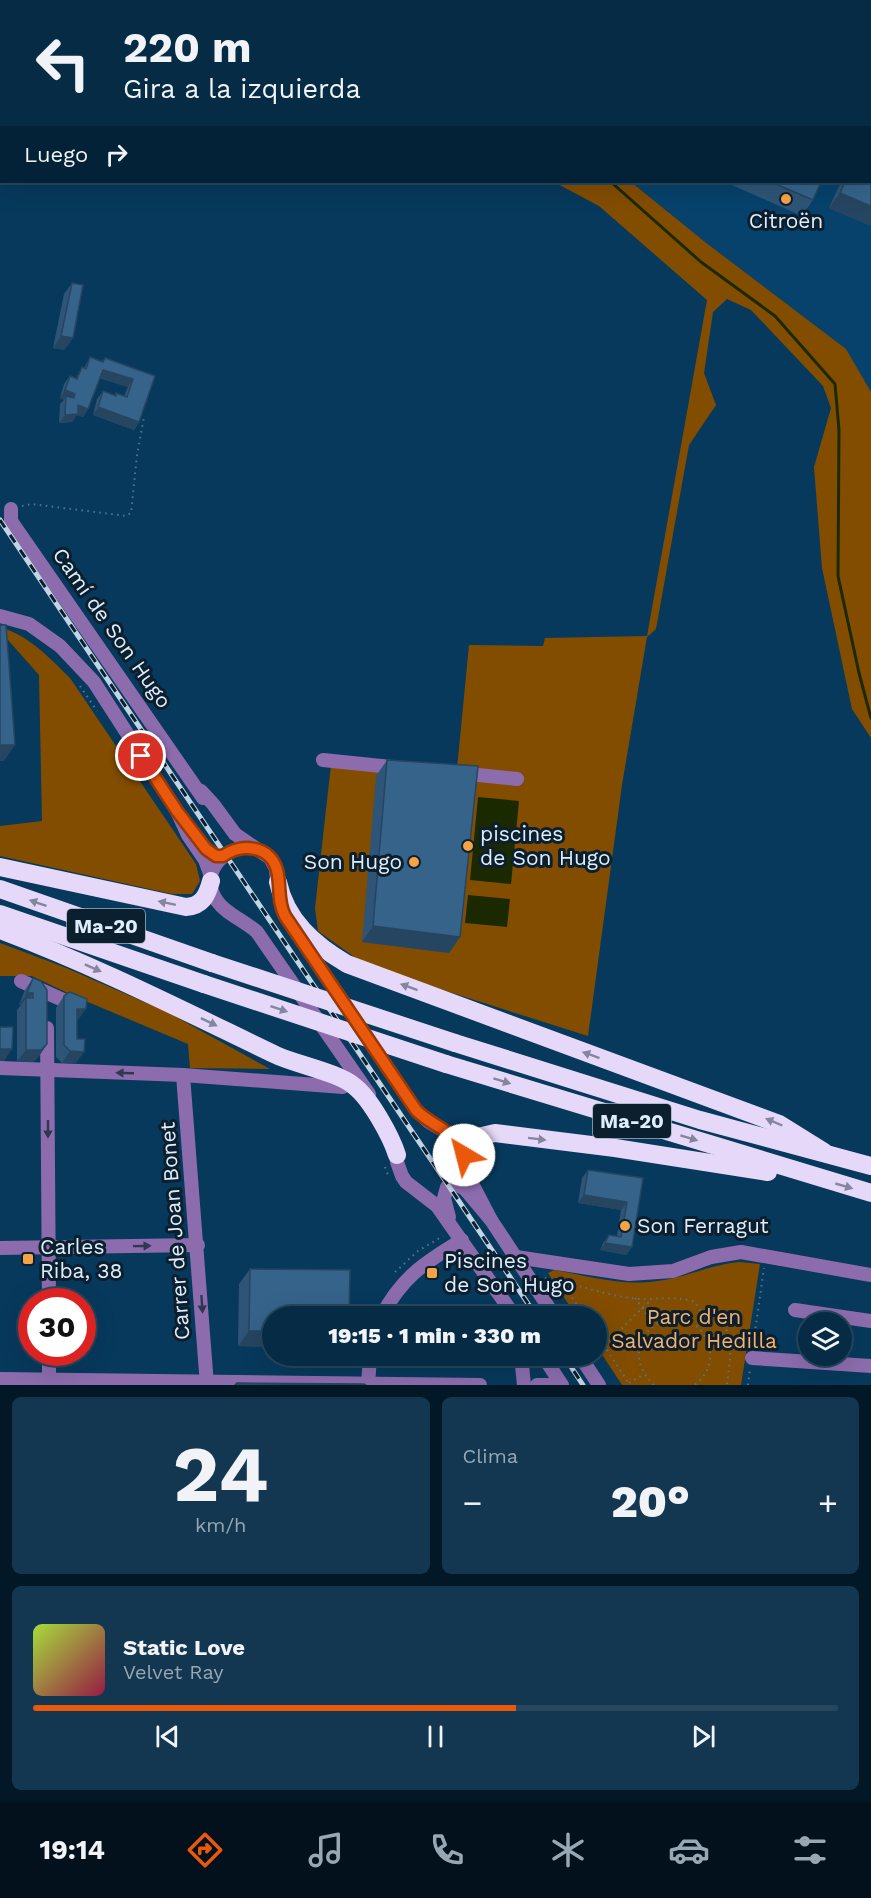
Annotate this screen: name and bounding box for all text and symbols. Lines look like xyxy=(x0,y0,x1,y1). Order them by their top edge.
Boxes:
text: 220 m xyxy=(123,23,252,72)
icon: left xyxy=(24,24,102,102)
text: Gira a la izquierda xyxy=(123,73,361,105)
icon: right xyxy=(100,138,133,171)
text: Luego xyxy=(24,142,88,167)
marker: Citroën xyxy=(779,192,793,206)
place label: Citroën xyxy=(749,208,823,233)
street label: Camí de Son Hugo xyxy=(48,543,177,713)
pin xyxy=(115,730,166,781)
icon: arrive xyxy=(124,739,157,772)
place label: piscines de Son Hugo xyxy=(480,821,611,870)
marker: piscines de Son Hugo xyxy=(461,839,475,853)
place label: Son Hugo xyxy=(304,849,402,874)
marker: Son Hugo xyxy=(407,855,421,869)
one-way arrow xyxy=(29,897,47,907)
one-way arrow xyxy=(158,898,177,907)
road number: Ma-20 xyxy=(67,909,145,943)
one-way arrow xyxy=(85,964,102,973)
one-way arrow xyxy=(399,982,417,992)
one-way arrow xyxy=(270,1004,288,1014)
one-way arrow xyxy=(200,1018,217,1027)
one-way arrow xyxy=(582,1050,600,1060)
one-way arrow xyxy=(115,1068,134,1077)
one-way arrow xyxy=(493,1077,511,1086)
road number: Ma-20 xyxy=(593,1104,671,1138)
one-way arrow xyxy=(765,1117,783,1127)
one-way arrow xyxy=(43,1119,52,1138)
street label: Carrer de Joan Bonet xyxy=(154,1121,195,1341)
position arrow xyxy=(432,1123,496,1187)
one-way arrow xyxy=(528,1134,547,1143)
one-way arrow xyxy=(680,1134,698,1143)
one-way arrow xyxy=(835,1182,853,1191)
place label: Son Ferragut xyxy=(637,1213,769,1238)
marker: Son Ferragut xyxy=(618,1219,632,1233)
place label: Carles Riba, 38 xyxy=(40,1234,122,1283)
one-way arrow xyxy=(133,1241,152,1251)
place label: Piscines de Son Hugo xyxy=(444,1248,575,1297)
marker: Carles Riba, 38 xyxy=(21,1252,35,1266)
marker: Piscines de Son Hugo xyxy=(425,1266,439,1280)
speed limit sign: 30 xyxy=(18,1288,96,1366)
one-way arrow xyxy=(197,1294,206,1313)
park label: Parc d'en Salvador Hedilla xyxy=(611,1304,777,1353)
map controls xyxy=(798,1312,852,1366)
button: layers xyxy=(798,1312,852,1366)
text: 19:15 · 1 min · 330 m xyxy=(328,1323,541,1348)
text: 24 xyxy=(173,1428,269,1520)
text: Clima xyxy=(463,1444,518,1468)
text: 20° xyxy=(611,1475,690,1528)
text: − xyxy=(463,1483,482,1522)
text: + xyxy=(818,1483,838,1522)
text: km/h xyxy=(195,1513,247,1537)
text: Static Love xyxy=(123,1635,245,1660)
text: Velvet Ray xyxy=(123,1660,224,1684)
icon: previous xyxy=(151,1720,184,1753)
icon: pause xyxy=(419,1720,452,1753)
icon: next xyxy=(687,1720,720,1753)
icon: directions xyxy=(184,1829,226,1871)
icon: music xyxy=(305,1829,347,1871)
icon: phone xyxy=(426,1829,468,1871)
icon: climate xyxy=(547,1829,589,1871)
icon: car xyxy=(668,1829,710,1871)
icon: filters xyxy=(789,1829,831,1871)
text: 19:14 xyxy=(40,1834,105,1866)

